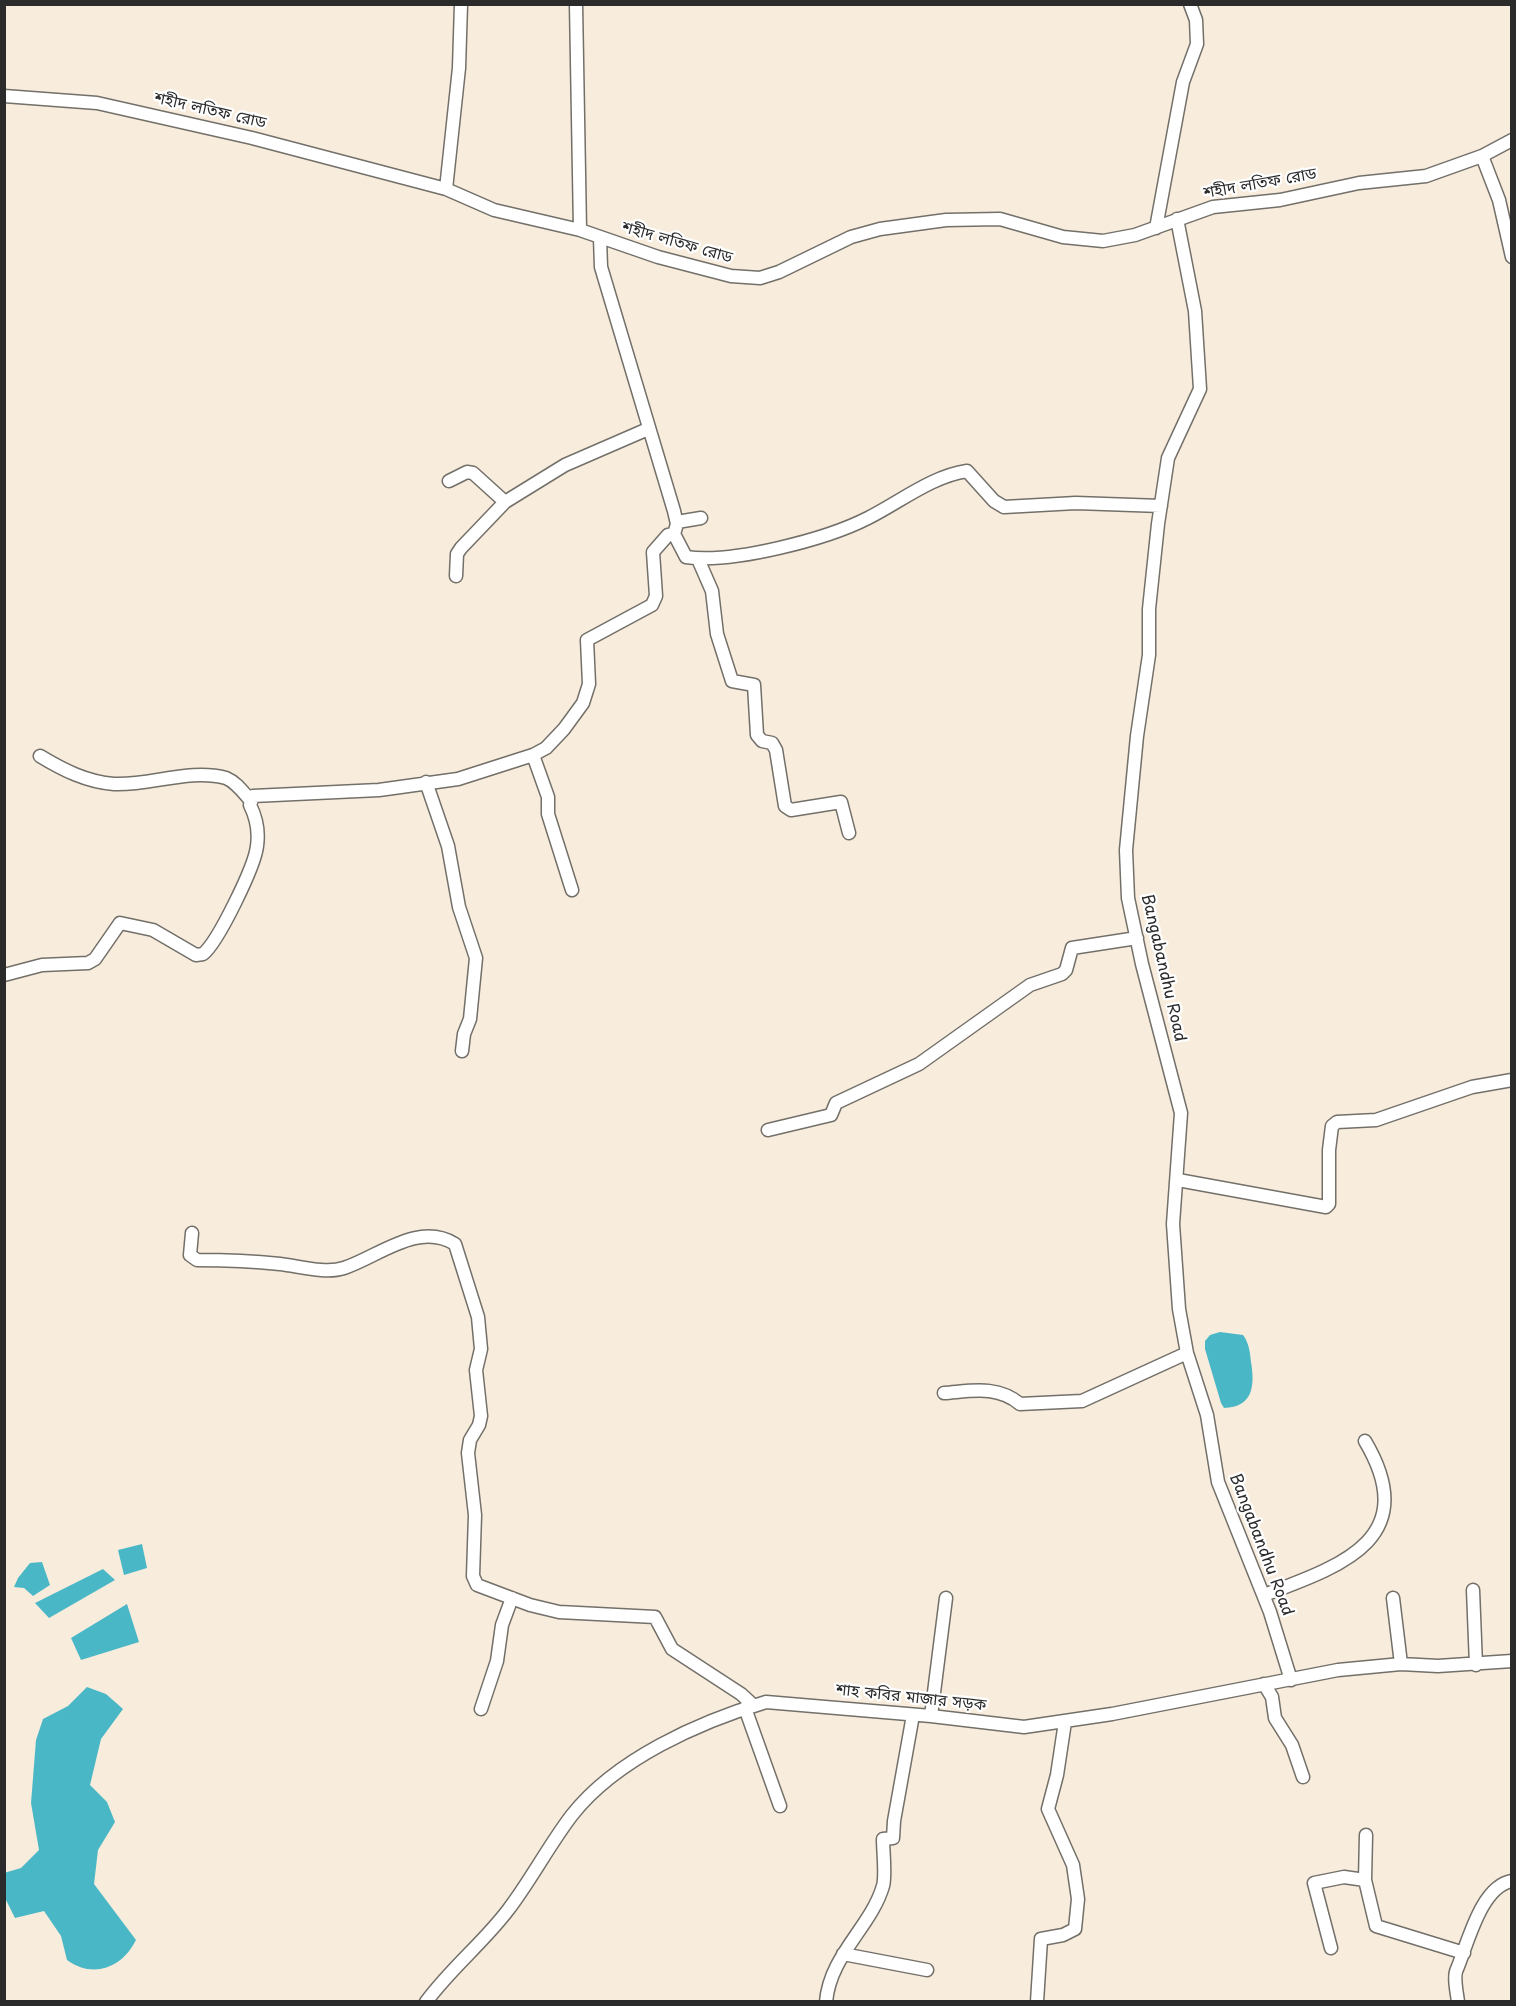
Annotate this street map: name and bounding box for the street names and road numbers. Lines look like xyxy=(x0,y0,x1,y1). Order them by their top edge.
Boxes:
street label: শহীদ লতিফ রোড xyxy=(152,89,268,133)
street label: শহীদ লতিফ রোড xyxy=(1202,165,1318,203)
street label: শহীদ লতিফ রোড xyxy=(619,218,735,268)
street label: Bangabandhu Road xyxy=(1137,892,1189,1044)
street label: Bangabandhu Road xyxy=(1225,1471,1297,1619)
street label: শাহ কবির মাজার সড়ক xyxy=(835,1681,987,1715)

